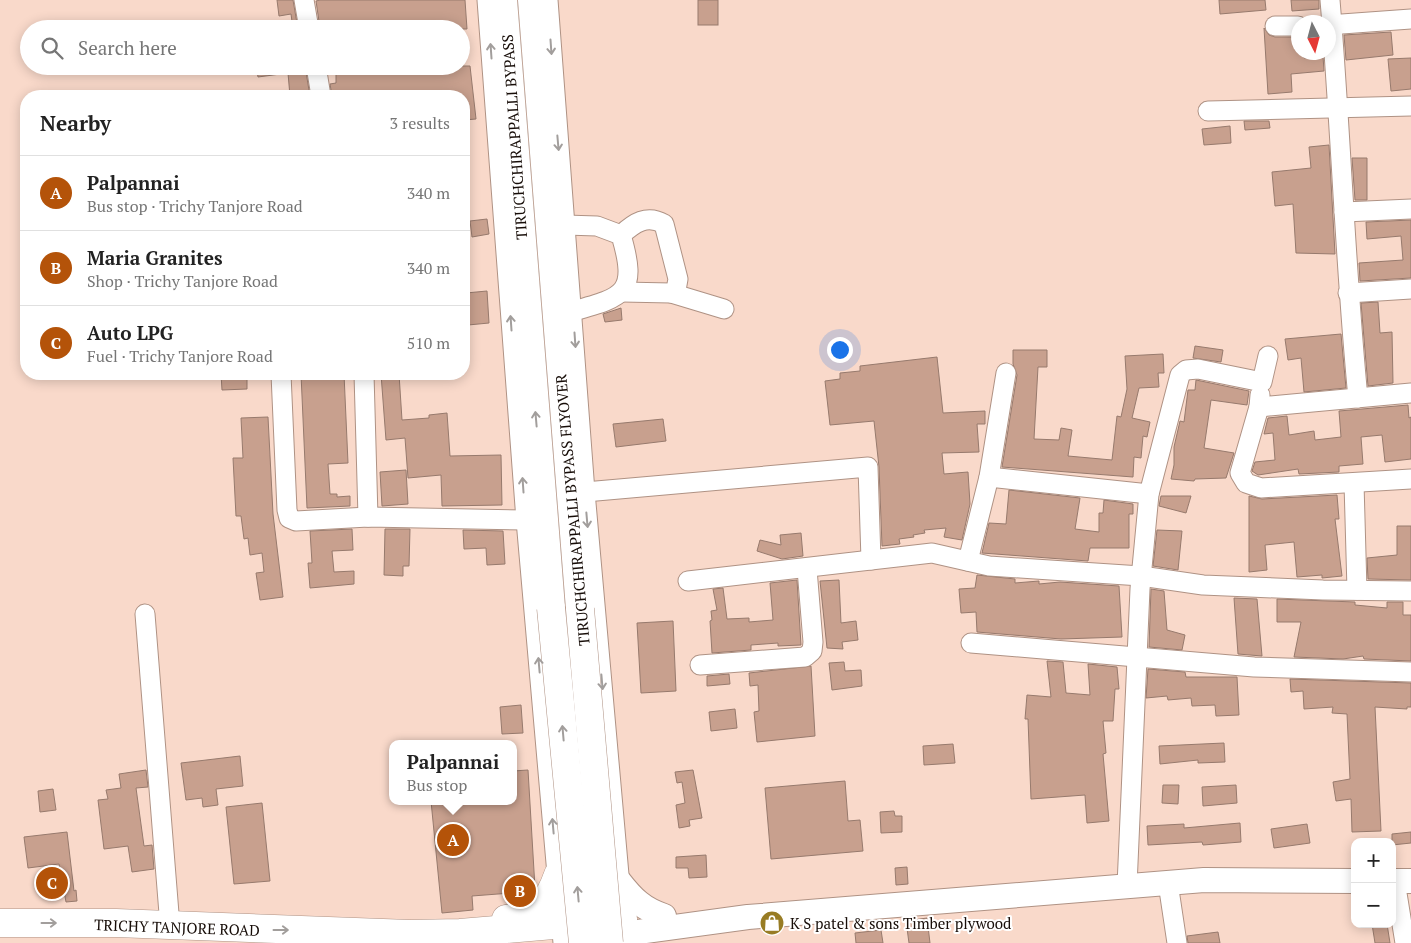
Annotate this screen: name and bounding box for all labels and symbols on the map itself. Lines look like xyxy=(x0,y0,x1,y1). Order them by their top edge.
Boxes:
north arrow xyxy=(1291,15,1336,60)
street label: TIRUCHCHIRAPPALLI BYPASS xyxy=(497,34,531,240)
one-way arrow xyxy=(546,39,556,55)
one-way arrow xyxy=(486,43,495,59)
one-way arrow xyxy=(554,135,563,151)
one-way arrow xyxy=(506,316,516,332)
one-way arrow xyxy=(570,332,579,348)
your location xyxy=(827,337,853,363)
street label: TIRUCHCHIRAPPALLI BYPASS FLYOVER xyxy=(550,373,594,647)
one-way arrow xyxy=(531,412,541,428)
one-way arrow xyxy=(518,478,528,494)
one-way arrow xyxy=(583,511,592,527)
one-way arrow xyxy=(534,657,543,673)
one-way arrow xyxy=(597,673,607,689)
one-way arrow xyxy=(558,725,568,741)
one-way arrow xyxy=(548,819,558,835)
pin: A xyxy=(437,821,469,859)
pin: C xyxy=(36,864,68,902)
pin: B xyxy=(504,872,536,910)
one-way arrow xyxy=(574,887,583,903)
shop icon: K S patel & sons Timber plywood xyxy=(759,910,785,936)
place label: K S patel & sons Timber plywood xyxy=(790,913,1011,933)
street label: TRICHY TANJORE ROAD xyxy=(94,914,260,940)
one-way arrow xyxy=(40,918,56,928)
one-way arrow xyxy=(272,925,289,935)

